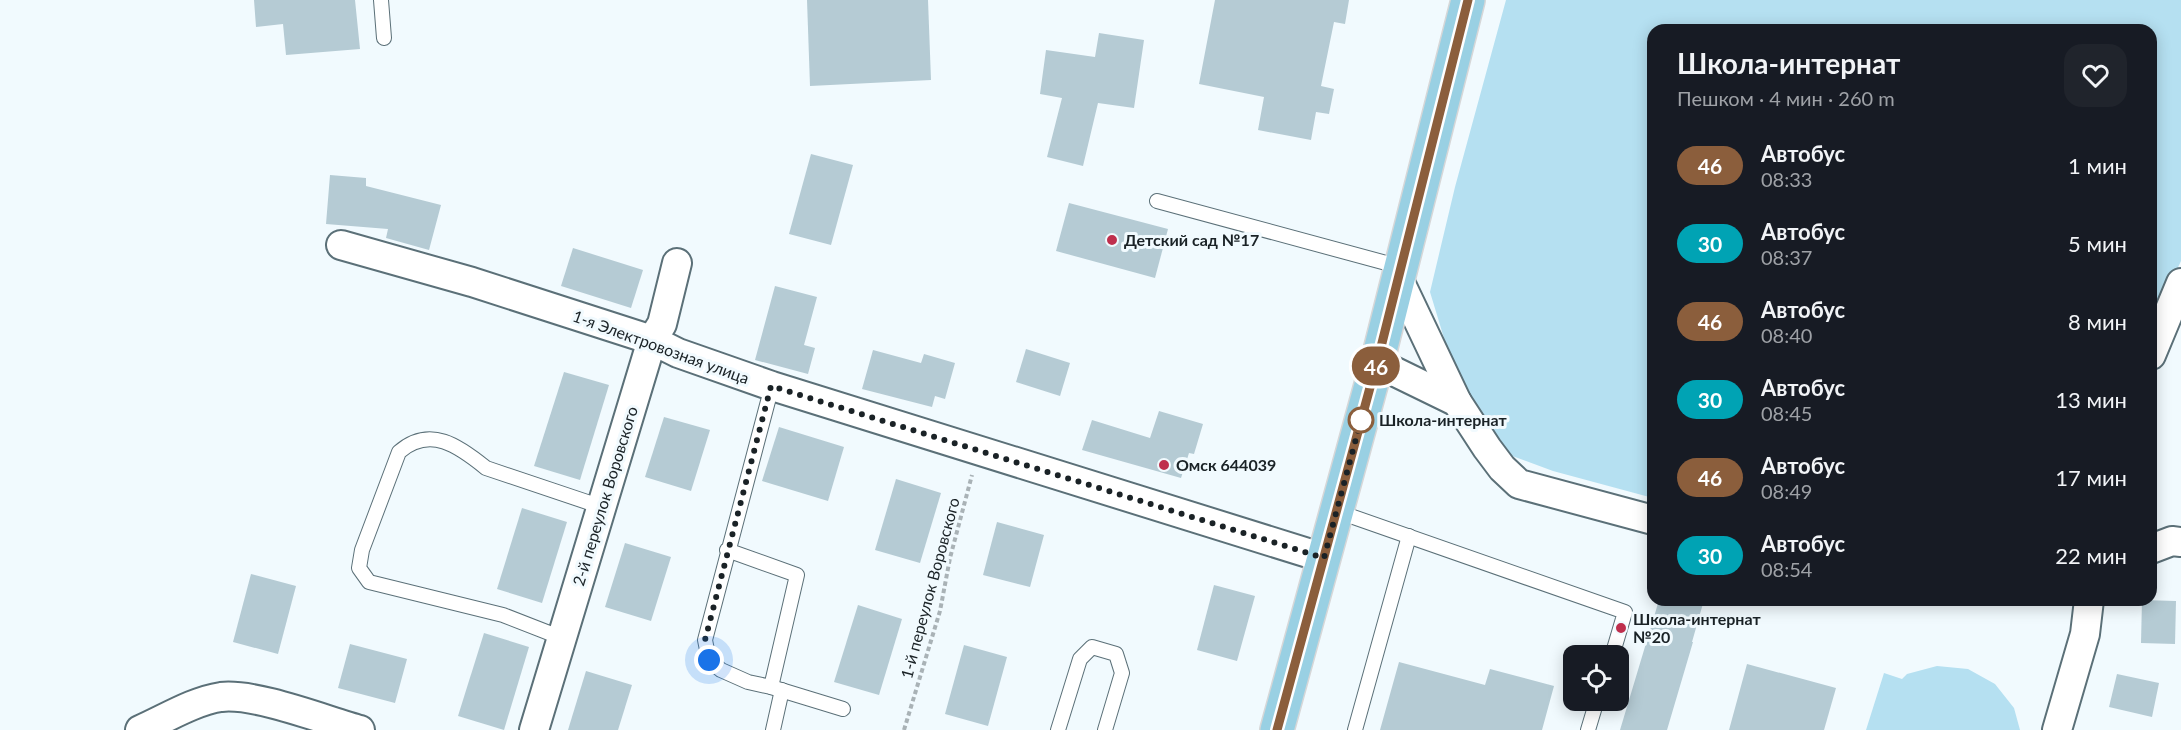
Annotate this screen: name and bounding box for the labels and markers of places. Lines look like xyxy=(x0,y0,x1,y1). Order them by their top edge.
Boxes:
place label: Детский сад №17 xyxy=(1124,230,1259,249)
marker: Детский сад №17 xyxy=(1105,233,1119,247)
marker: Школа-интернат xyxy=(1348,407,1374,433)
place label: Школа-интернат xyxy=(1379,410,1507,429)
place label: Омск 644039 xyxy=(1176,455,1276,474)
marker: Омск 644039 xyxy=(1157,458,1171,472)
place label: Школа-интернат №20 xyxy=(1633,609,1761,646)
marker: Школа-интернат №20 xyxy=(1614,621,1628,635)

